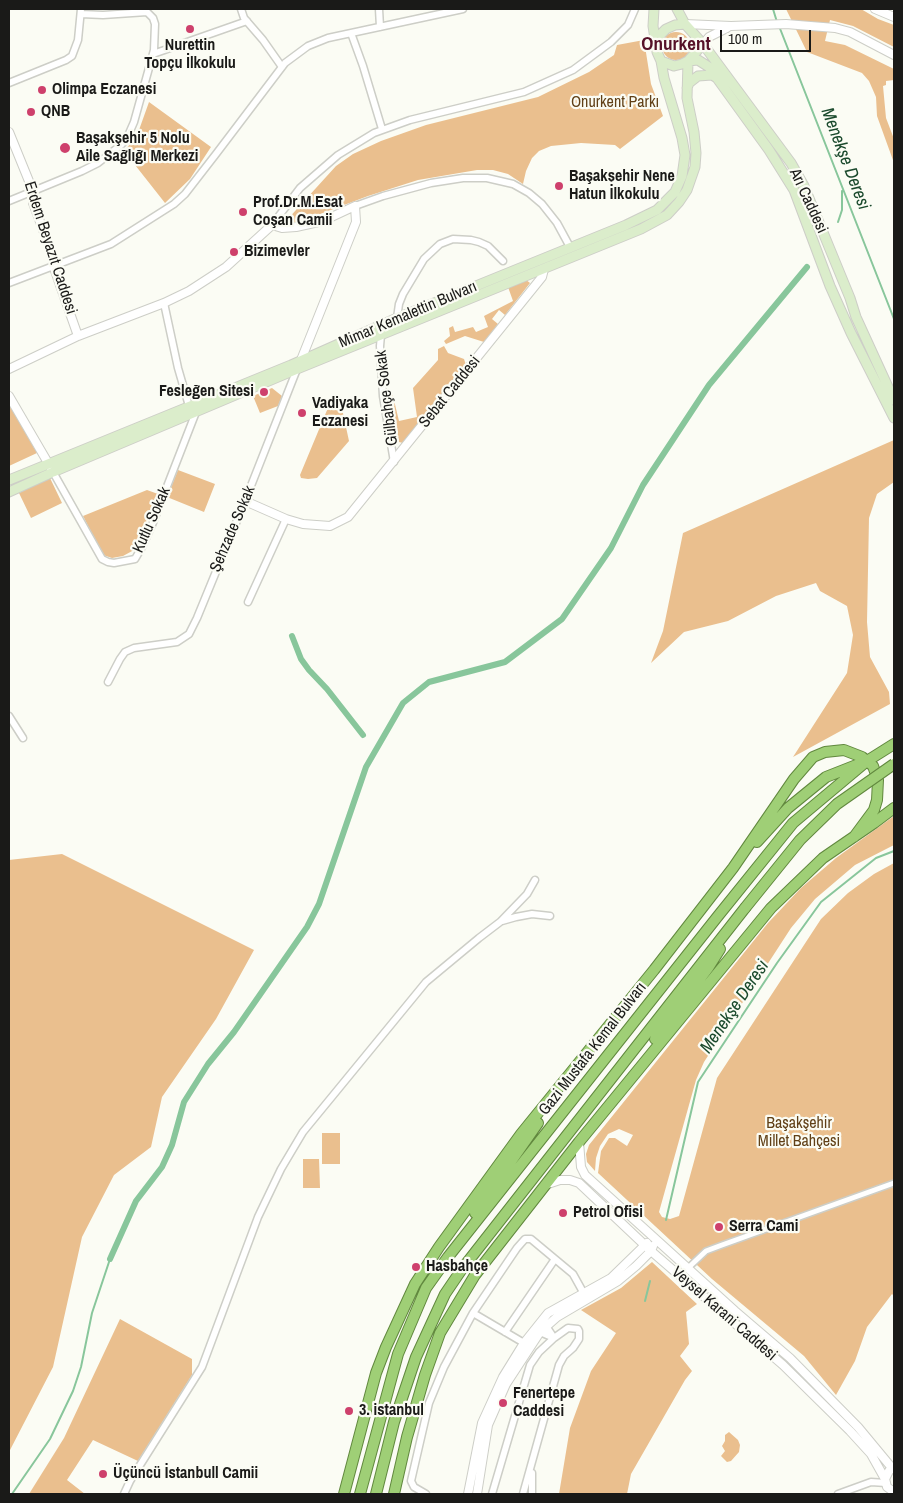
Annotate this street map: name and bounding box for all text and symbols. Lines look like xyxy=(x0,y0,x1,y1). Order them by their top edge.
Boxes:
scale bar xyxy=(723,20,814,52)
marker: Nurettin Topçu İlkokulu xyxy=(184,23,196,35)
text: 100 m xyxy=(728,28,762,49)
district label: Onurkent xyxy=(641,34,711,56)
place label: Nurettin Topçu İlkokulu xyxy=(144,36,236,74)
place label: Olimpa Eczanesi xyxy=(52,80,156,100)
marker: Olimpa Eczanesi xyxy=(36,84,48,96)
park label: Onurkent Parkı xyxy=(571,93,659,113)
place label: QNB xyxy=(41,102,70,122)
water label: Menekşe Deresi xyxy=(816,105,874,213)
marker: QNB xyxy=(25,106,37,118)
place label: Başakşehir 5 Nolu Aile Sağlığı Merkezi xyxy=(76,129,199,167)
marker: Başakşehir 5 Nolu Aile Sağlığı Merkezi xyxy=(58,141,72,155)
street label: Arı Caddesi xyxy=(785,166,831,236)
place label: Başakşehir Nene Hatun İlkokulu xyxy=(569,167,675,205)
street label: Erdem Beyazıt Caddesi xyxy=(19,179,81,317)
marker: Başakşehir Nene Hatun İlkokulu xyxy=(553,180,565,192)
place label: Prof.Dr.M.Esat Coşan Camii xyxy=(253,193,343,231)
marker: Prof.Dr.M.Esat Coşan Camii xyxy=(237,206,249,218)
place label: Bizimevler xyxy=(244,242,310,262)
marker: Bizimevler xyxy=(228,246,240,258)
street label: Mimar Kemalettin Bulvarı xyxy=(336,277,480,353)
street label: Gülbahçe Sokak xyxy=(372,349,402,447)
street label: Sebat Caddesi xyxy=(415,352,485,432)
place label: Fesleğen Sitesi xyxy=(159,382,254,402)
marker: Fesleğen Sitesi xyxy=(258,386,270,398)
place label: Vadiyaka Eczanesi xyxy=(312,394,368,432)
marker: Vadiyaka Eczanesi xyxy=(296,407,308,419)
street label: Şehzade Sokak xyxy=(206,483,260,575)
street label: Kutlu Sokak xyxy=(129,484,175,556)
water label: Menekşe Deresi xyxy=(696,956,774,1058)
street label: Gazi Mustafa Kemal Bulvarı xyxy=(535,979,651,1119)
park label: Başakşehir Millet Bahçesi xyxy=(758,1114,840,1152)
place label: Petrol Ofisi xyxy=(573,1203,643,1223)
marker: Petrol Ofisi xyxy=(557,1207,569,1219)
place label: Serra Cami xyxy=(729,1217,798,1237)
marker: Serra Cami xyxy=(713,1221,725,1233)
place label: Hasbahçe xyxy=(426,1257,488,1277)
marker: Hasbahçe xyxy=(410,1261,422,1273)
street label: Veysel Karani Caddesi xyxy=(667,1263,781,1365)
place label: Fenertepe Caddesi xyxy=(513,1384,575,1422)
marker: Fenertepe Caddesi xyxy=(497,1397,509,1409)
place label: 3. istanbul xyxy=(359,1401,424,1421)
marker: 3. istanbul xyxy=(343,1405,355,1417)
place label: Üçüncü İstanbull Camii xyxy=(113,1464,258,1484)
marker: Üçüncü İstanbull Camii xyxy=(97,1468,109,1480)

